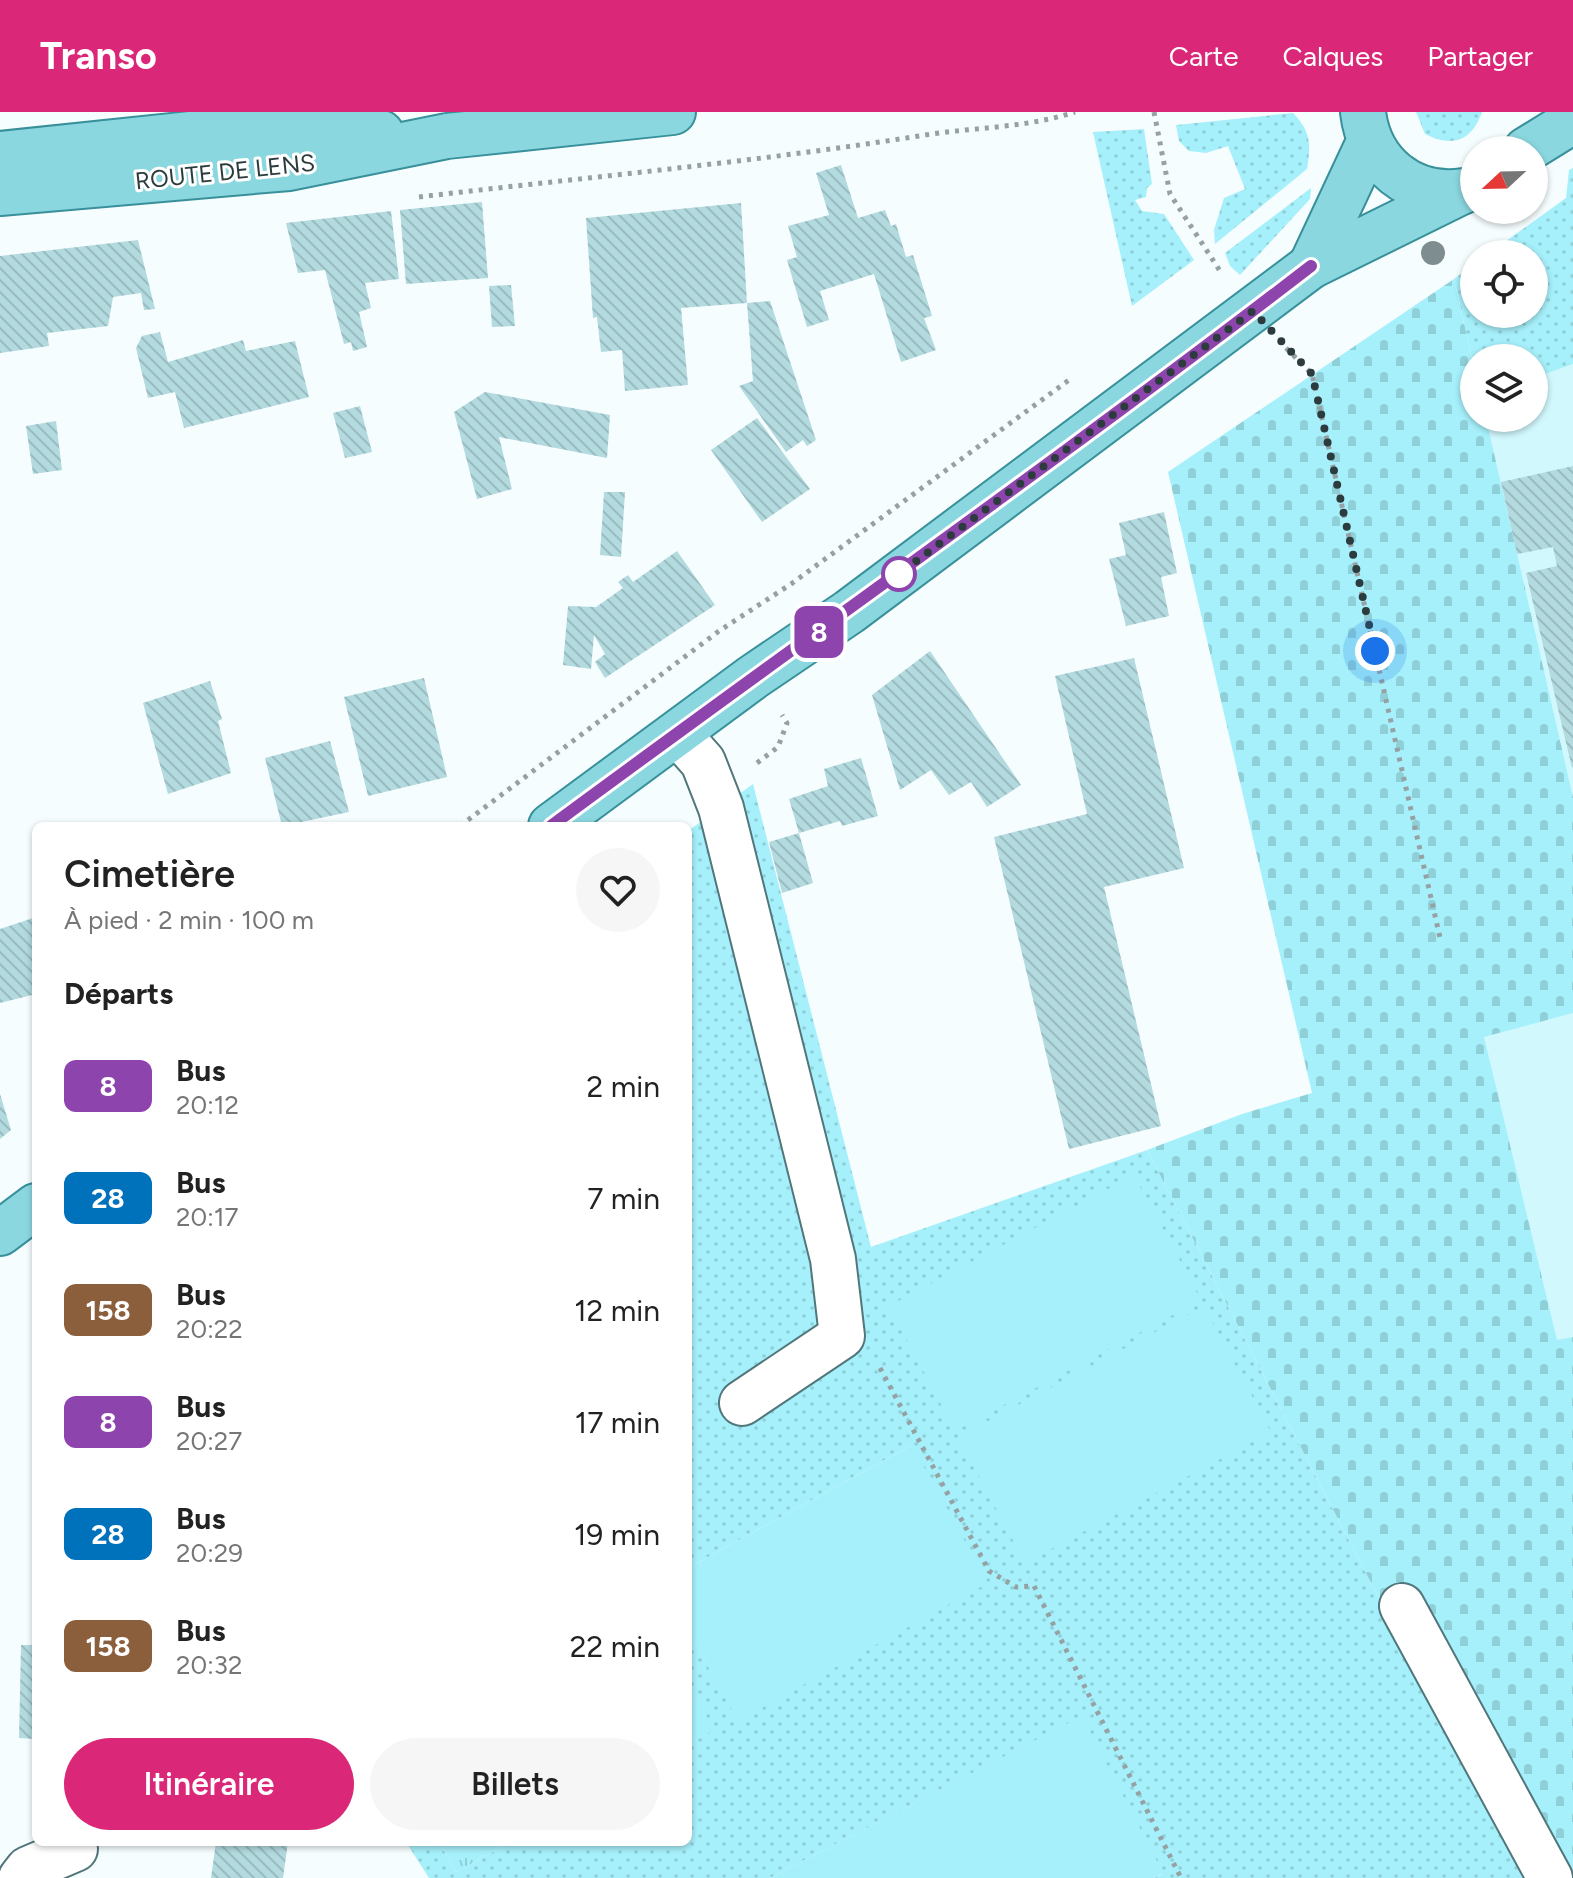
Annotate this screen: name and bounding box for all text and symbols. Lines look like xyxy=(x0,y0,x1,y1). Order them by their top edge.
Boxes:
text: Transo xyxy=(40,33,157,79)
text: Carte xyxy=(1169,39,1239,73)
text: Calques xyxy=(1283,39,1383,73)
text: Partager xyxy=(1427,39,1533,73)
north arrow xyxy=(1460,136,1548,224)
map controls xyxy=(1460,136,1548,432)
street label: ROUTE DE LENS xyxy=(134,148,316,195)
button: locate xyxy=(1460,240,1548,328)
button: layers xyxy=(1460,344,1548,432)
unlabelled marker xyxy=(882,557,916,591)
line badge: 8 xyxy=(793,606,845,658)
text: 8 xyxy=(810,615,828,649)
your location xyxy=(1355,631,1395,671)
button: heart xyxy=(576,848,660,932)
text: Cimetière xyxy=(64,851,235,897)
text: À pied · 2 min · 100 m xyxy=(64,904,314,936)
text: Départs xyxy=(64,975,173,1012)
text: Bus xyxy=(176,1052,225,1089)
text: 2 min xyxy=(587,1068,660,1105)
text: 8 xyxy=(99,1069,117,1103)
text: 20:12 xyxy=(176,1089,239,1121)
text: Bus xyxy=(176,1164,225,1201)
text: 7 min xyxy=(587,1180,660,1217)
text: 28 xyxy=(91,1181,125,1215)
text: 20:17 xyxy=(176,1201,238,1233)
text: Bus xyxy=(176,1276,225,1313)
text: 12 min xyxy=(574,1292,660,1329)
text: 158 xyxy=(85,1293,131,1327)
text: 20:22 xyxy=(176,1313,243,1345)
text: Bus xyxy=(176,1388,225,1425)
text: 17 min xyxy=(575,1404,660,1441)
text: 8 xyxy=(99,1405,117,1439)
text: 20:27 xyxy=(176,1425,242,1457)
text: Bus xyxy=(176,1500,225,1537)
text: 19 min xyxy=(574,1516,660,1553)
text: 28 xyxy=(91,1517,125,1551)
text: 20:29 xyxy=(176,1537,243,1569)
text: Bus xyxy=(176,1612,225,1649)
text: 22 min xyxy=(570,1628,660,1665)
text: 158 xyxy=(85,1629,131,1663)
text: 20:32 xyxy=(176,1649,242,1681)
button: Itinéraire xyxy=(64,1738,354,1830)
button: Billets xyxy=(370,1738,660,1830)

